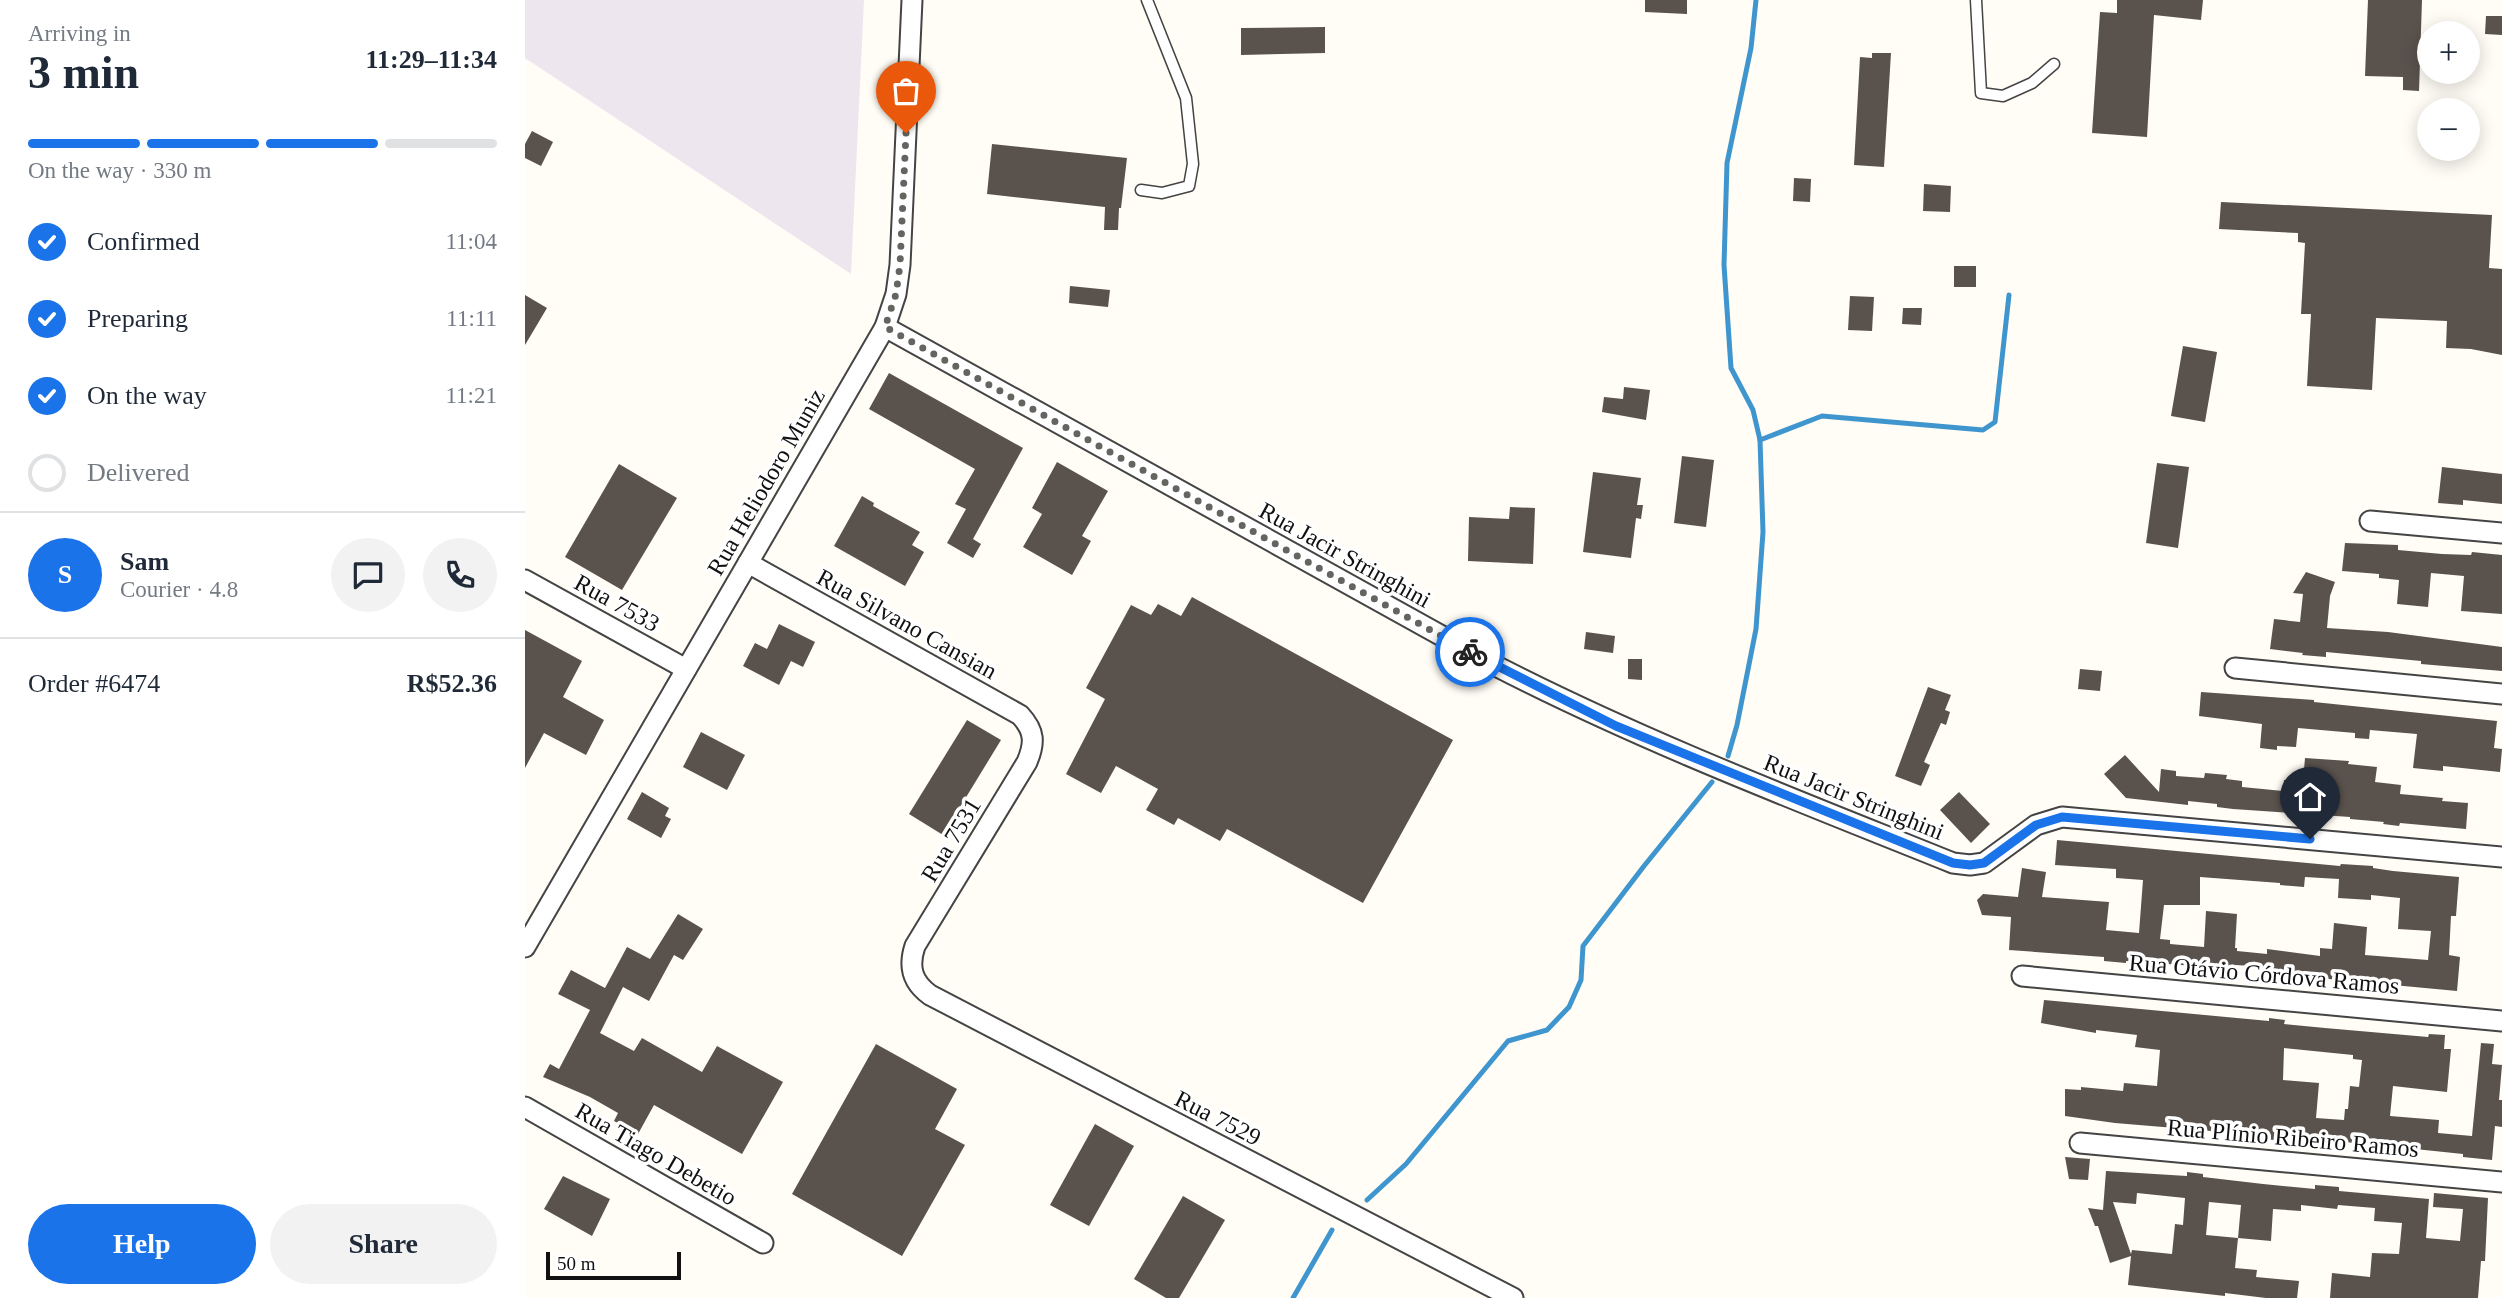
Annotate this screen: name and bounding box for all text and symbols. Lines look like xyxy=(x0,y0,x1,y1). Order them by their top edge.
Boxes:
text: Arriving in xyxy=(28,21,131,46)
map controls xyxy=(2417,21,2480,161)
button: + xyxy=(2417,21,2480,84)
text: 11:29–11:34 xyxy=(366,45,497,74)
text: 3 min xyxy=(28,47,139,98)
pin xyxy=(876,61,936,133)
icon: bag xyxy=(887,72,925,110)
button: − xyxy=(2417,98,2480,161)
text: On the way · 330 m xyxy=(28,158,211,183)
icon: check xyxy=(28,223,66,261)
text: Confirmed xyxy=(87,227,200,256)
text: 11:04 xyxy=(445,229,497,254)
icon: check xyxy=(28,300,66,338)
text: Preparing xyxy=(87,304,188,333)
text: 11:11 xyxy=(446,306,497,331)
icon: check xyxy=(28,377,66,415)
text: On the way xyxy=(87,381,207,410)
text: 11:21 xyxy=(445,383,497,408)
street label: Rua Heliodoro Muniz xyxy=(702,384,830,580)
text: Delivered xyxy=(87,458,190,487)
street label: Rua Jacir Stringhini xyxy=(1255,497,1436,613)
button: chat xyxy=(331,538,405,612)
button: phone xyxy=(423,538,497,612)
text: Sam xyxy=(120,547,169,576)
text: S xyxy=(58,560,72,589)
street label: Rua Silvano Cansian xyxy=(813,564,1001,684)
street label: Rua 7533 xyxy=(570,569,664,637)
text: Courier · 4.8 xyxy=(120,577,238,602)
courier xyxy=(1435,617,1505,687)
icon: bike xyxy=(1451,633,1489,671)
text: Order #6474 xyxy=(28,669,160,698)
text: R$52.36 xyxy=(407,669,497,698)
street label: Rua Jacir Stringhini xyxy=(1760,749,1948,845)
pin xyxy=(2280,767,2340,839)
icon: home xyxy=(2291,778,2329,816)
street label: Rua 7531 xyxy=(916,794,986,886)
street label: Rua Otávio Córdova Ramos xyxy=(2128,949,2400,999)
street label: Rua 7529 xyxy=(1171,1085,1265,1151)
street label: Rua Tiago Debetio xyxy=(571,1097,741,1211)
street label: Rua Plínio Ribeiro Ramos xyxy=(2166,1114,2420,1162)
button: Help xyxy=(28,1204,256,1284)
button: Share xyxy=(270,1204,497,1284)
scale bar xyxy=(546,1249,681,1281)
text: 50 m xyxy=(557,1253,596,1274)

